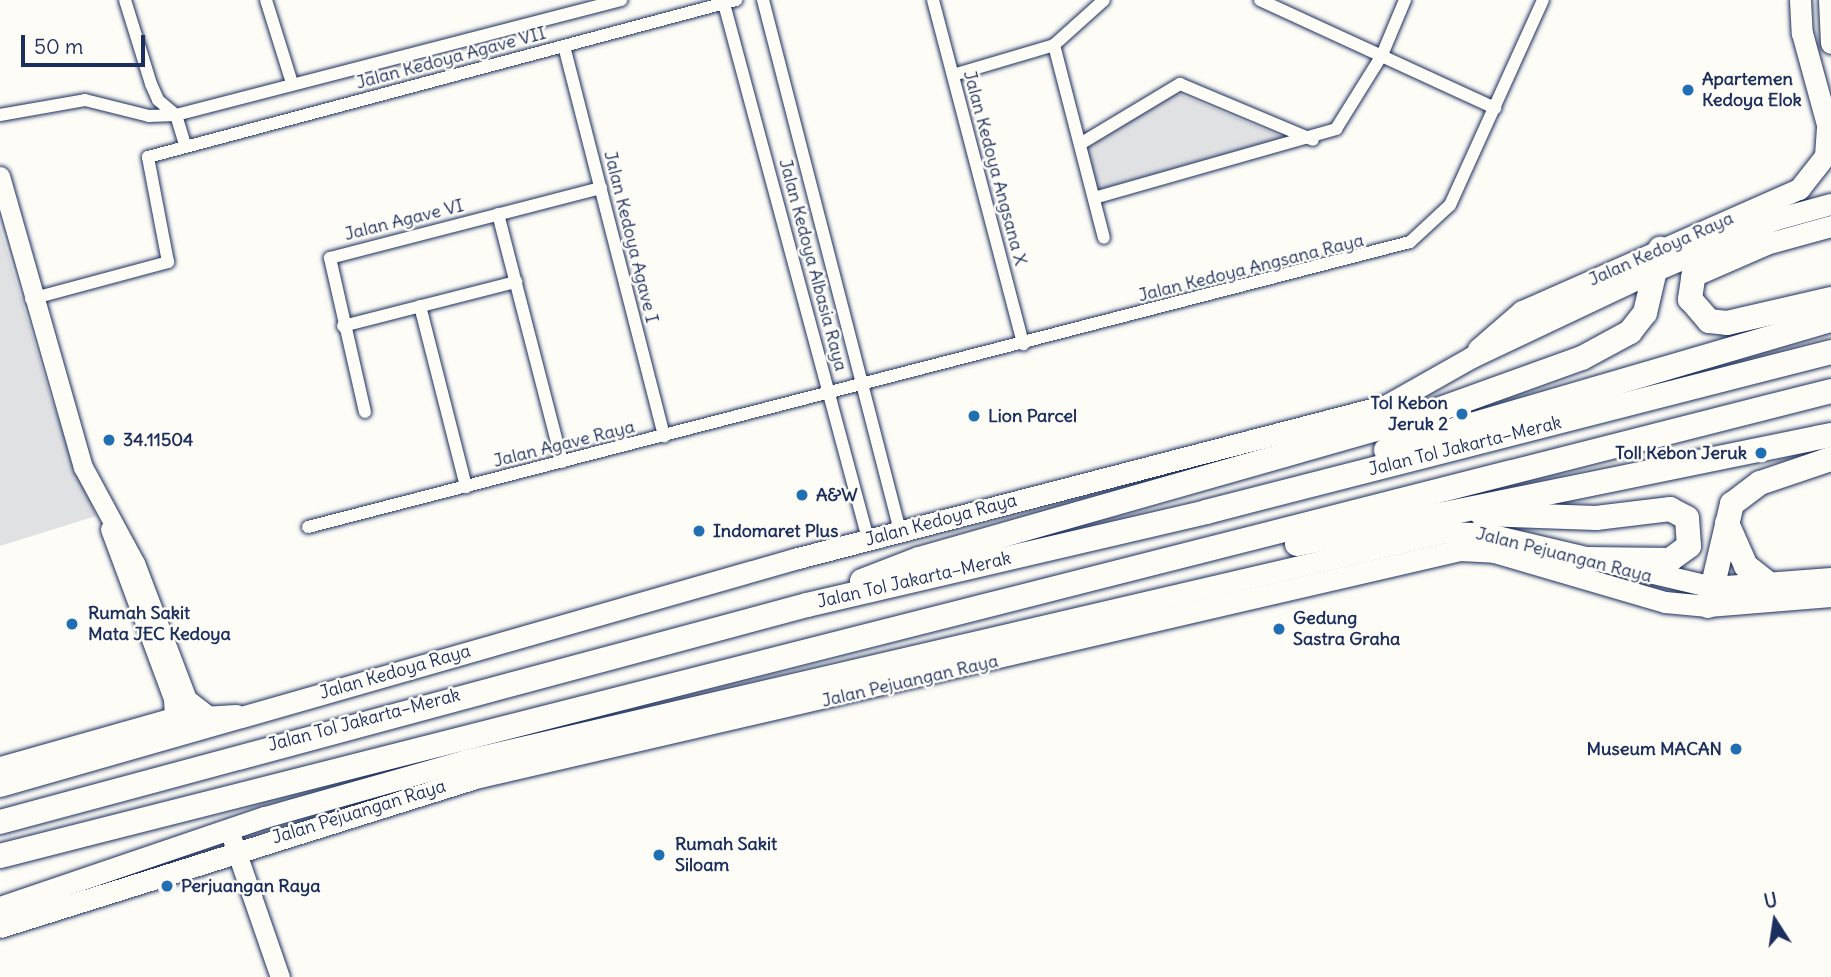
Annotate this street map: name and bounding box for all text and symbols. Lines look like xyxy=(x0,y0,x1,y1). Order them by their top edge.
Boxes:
scale bar xyxy=(24,21,149,65)
street label: Jalan Kedoya Agave VII xyxy=(354,22,548,94)
text: 50 m xyxy=(34,33,83,60)
street label: Jalan Kedoya Angsana X xyxy=(959,68,1031,268)
place label: Apartemen Kedoya Elok xyxy=(1702,69,1802,112)
marker: Apartemen Kedoya Elok xyxy=(1680,82,1696,98)
street label: Jalan Kedoya Agave I xyxy=(599,149,663,325)
street label: Jalan Kedoya Albasia Raya xyxy=(774,156,852,374)
street label: Jalan Agave VI xyxy=(342,195,466,245)
street label: Jalan Kedoya Raya xyxy=(1585,207,1737,291)
street label: Jalan Kedoya Angsana Raya xyxy=(1136,229,1366,307)
place label: Tol Kebon Jeruk 2 xyxy=(1370,393,1448,436)
place label: Lion Parcel xyxy=(988,405,1077,427)
marker: Tol Kebon Jeruk 2 xyxy=(1454,406,1470,422)
marker: Lion Parcel xyxy=(966,408,982,424)
street label: Jalan Tol Jakarta–Merak xyxy=(1366,412,1564,480)
street label: Jalan Agave Raya xyxy=(491,416,637,472)
place label: 34.11504 xyxy=(123,429,194,451)
marker: 34.11504 xyxy=(101,432,117,448)
place label: Toll Kebon Jeruk xyxy=(1615,442,1747,464)
marker: Toll Kebon Jeruk xyxy=(1753,445,1769,461)
place label: A&W xyxy=(816,484,858,506)
marker: A&W xyxy=(794,487,810,503)
street label: Jalan Kedoya Raya xyxy=(863,489,1019,551)
place label: Indomaret Plus xyxy=(713,520,838,542)
marker: Indomaret Plus xyxy=(691,523,707,539)
street label: Jalan Pejuangan Raya xyxy=(1474,523,1654,587)
street label: Jalan Tol Jakarta–Merak xyxy=(815,547,1013,613)
place label: Rumah Sakit Mata JEC Kedoya xyxy=(88,603,231,646)
place label: Gedung Sastra Graha xyxy=(1293,608,1400,650)
marker: Rumah Sakit Mata JEC Kedoya xyxy=(62,614,82,634)
marker: Gedung Sastra Graha xyxy=(1271,621,1287,637)
street label: Jalan Kedoya Raya xyxy=(317,640,473,704)
street label: Jalan Pejuangan Raya xyxy=(820,650,1000,712)
street label: Jalan Tol Jakarta–Merak xyxy=(265,684,463,756)
place label: Museum MACAN xyxy=(1587,738,1722,760)
marker: Museum MACAN xyxy=(1728,741,1744,757)
street label: Jalan Pejuangan Raya xyxy=(270,775,448,849)
place label: Rumah Sakit Siloam xyxy=(675,834,777,876)
marker: Rumah Sakit Siloam xyxy=(649,845,669,865)
place label: Perjuangan Raya xyxy=(181,875,320,897)
marker: Perjuangan Raya xyxy=(159,878,175,894)
north arrow xyxy=(1740,886,1810,956)
text: U xyxy=(1762,887,1779,914)

